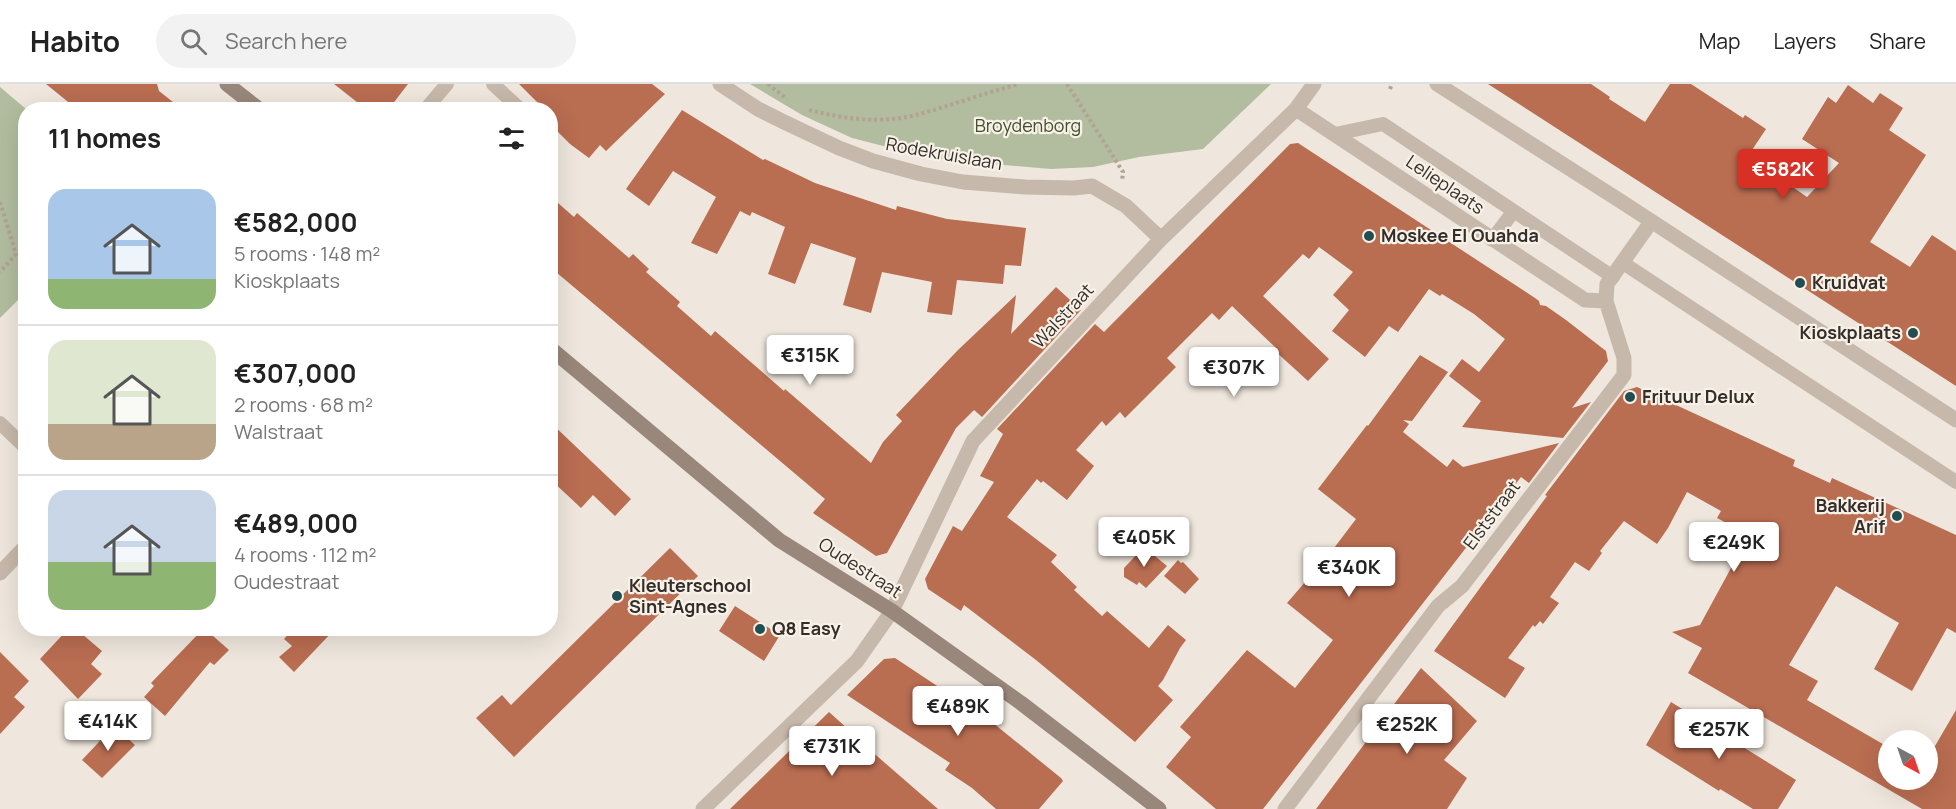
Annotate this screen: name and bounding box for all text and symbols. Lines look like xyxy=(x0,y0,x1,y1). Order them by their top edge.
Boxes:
search box xyxy=(156,14,576,68)
text: Habito xyxy=(30,22,120,60)
icon: search xyxy=(177,25,210,58)
text: Search here xyxy=(225,26,347,56)
text: Map xyxy=(1699,27,1740,55)
text: Layers xyxy=(1773,27,1836,55)
text: Share xyxy=(1869,27,1926,55)
park label: Broydenborg xyxy=(975,113,1081,137)
text: 11 homes xyxy=(48,120,161,156)
icon: filters xyxy=(495,122,528,155)
street label: Rodekruislaan xyxy=(884,131,1004,175)
street label: Lelieplaats xyxy=(1402,149,1490,219)
pin: €582K xyxy=(1741,149,1825,200)
text: €582K xyxy=(1752,155,1814,182)
text: €582,000 xyxy=(234,204,358,240)
icon: home xyxy=(96,213,168,285)
place label: Moskee El Ouahda xyxy=(1381,223,1539,247)
marker: Moskee El Ouahda xyxy=(1362,229,1376,243)
text: 5 rooms · 148 m² xyxy=(234,240,380,267)
text: Kioskplaats xyxy=(234,267,340,294)
place label: Kruidvat xyxy=(1812,270,1886,294)
marker: Kruidvat xyxy=(1793,276,1807,290)
street label: Walstraat xyxy=(1026,278,1098,353)
place label: Kioskplaats xyxy=(1800,320,1901,344)
marker: Kioskplaats xyxy=(1906,326,1920,340)
pin: €315K xyxy=(768,335,852,386)
text: €315K xyxy=(781,341,839,368)
pin: €307K xyxy=(1192,347,1276,398)
text: €307K xyxy=(1203,353,1265,380)
text: €307,000 xyxy=(234,355,357,391)
icon: home xyxy=(96,364,168,436)
place label: Frituur Delux xyxy=(1642,384,1755,408)
marker: Frituur Delux xyxy=(1623,390,1637,404)
text: 2 rooms · 68 m² xyxy=(234,391,373,418)
text: Walstraat xyxy=(234,418,323,445)
street label: Elststraat xyxy=(1457,475,1525,554)
place label: Bakkerij Arif xyxy=(1816,493,1885,538)
text: €489,000 xyxy=(234,505,358,541)
marker: Bakkerij Arif xyxy=(1890,509,1904,523)
icon: home xyxy=(96,514,168,586)
pin: €405K xyxy=(1102,517,1186,568)
pin: €249K xyxy=(1692,522,1776,573)
text: €405K xyxy=(1112,523,1176,550)
text: €249K xyxy=(1703,528,1765,555)
street label: Oudestraat xyxy=(814,531,907,603)
text: 4 rooms · 112 m² xyxy=(234,541,376,568)
pin: €340K xyxy=(1307,547,1391,598)
text: €340K xyxy=(1317,553,1381,580)
text: Oudestraat xyxy=(234,568,339,595)
place label: Kleuterschool Sint-Agnes xyxy=(629,573,751,618)
marker: Kleuterschool Sint-Agnes xyxy=(610,589,624,603)
place label: Q8 Easy xyxy=(772,616,840,640)
marker: Q8 Easy xyxy=(753,622,767,636)
pin: €489K xyxy=(916,686,1000,737)
text: €489K xyxy=(926,692,990,719)
pin: €414K xyxy=(66,701,150,752)
pin: €252K xyxy=(1365,704,1449,755)
text: €414K xyxy=(78,707,138,734)
pin: €257K xyxy=(1677,709,1761,760)
text: €252K xyxy=(1376,710,1438,737)
text: €257K xyxy=(1689,715,1749,742)
pin: €731K xyxy=(790,726,874,777)
north arrow xyxy=(1878,730,1938,790)
map controls xyxy=(1878,730,1938,790)
text: €731K xyxy=(803,732,861,759)

